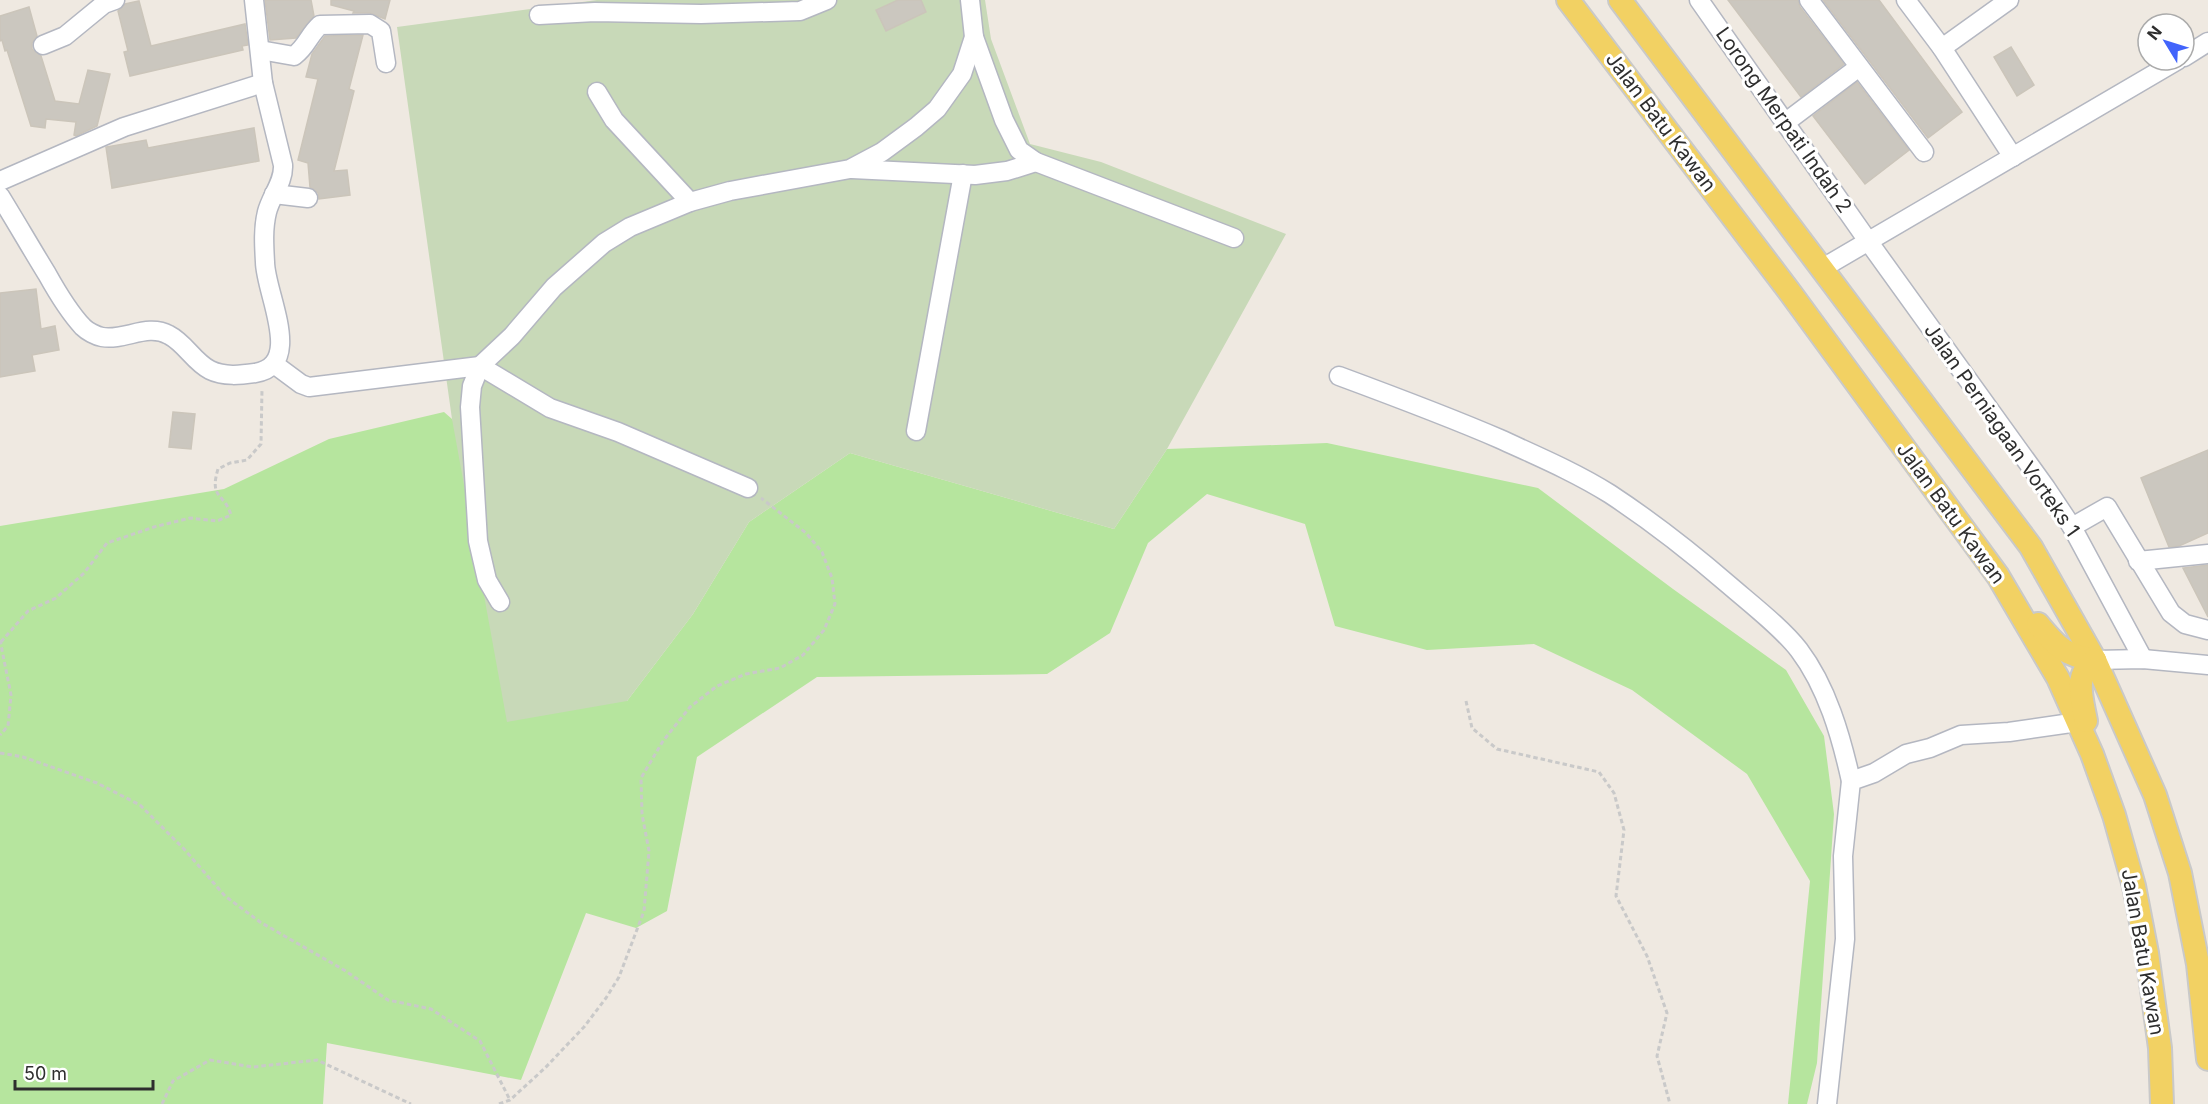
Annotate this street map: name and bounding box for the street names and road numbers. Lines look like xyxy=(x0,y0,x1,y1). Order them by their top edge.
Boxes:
street label: Lorong Merpati Indah 2 xyxy=(1711,23,1857,217)
street label: Jalan Batu Kawan xyxy=(1601,47,1721,197)
street label: Jalan Perniagaan Vorteks 1 xyxy=(1919,319,2085,541)
street label: Jalan Batu Kawan xyxy=(1892,438,2010,588)
street label: Jalan Batu Kawan xyxy=(2117,867,2169,1037)

